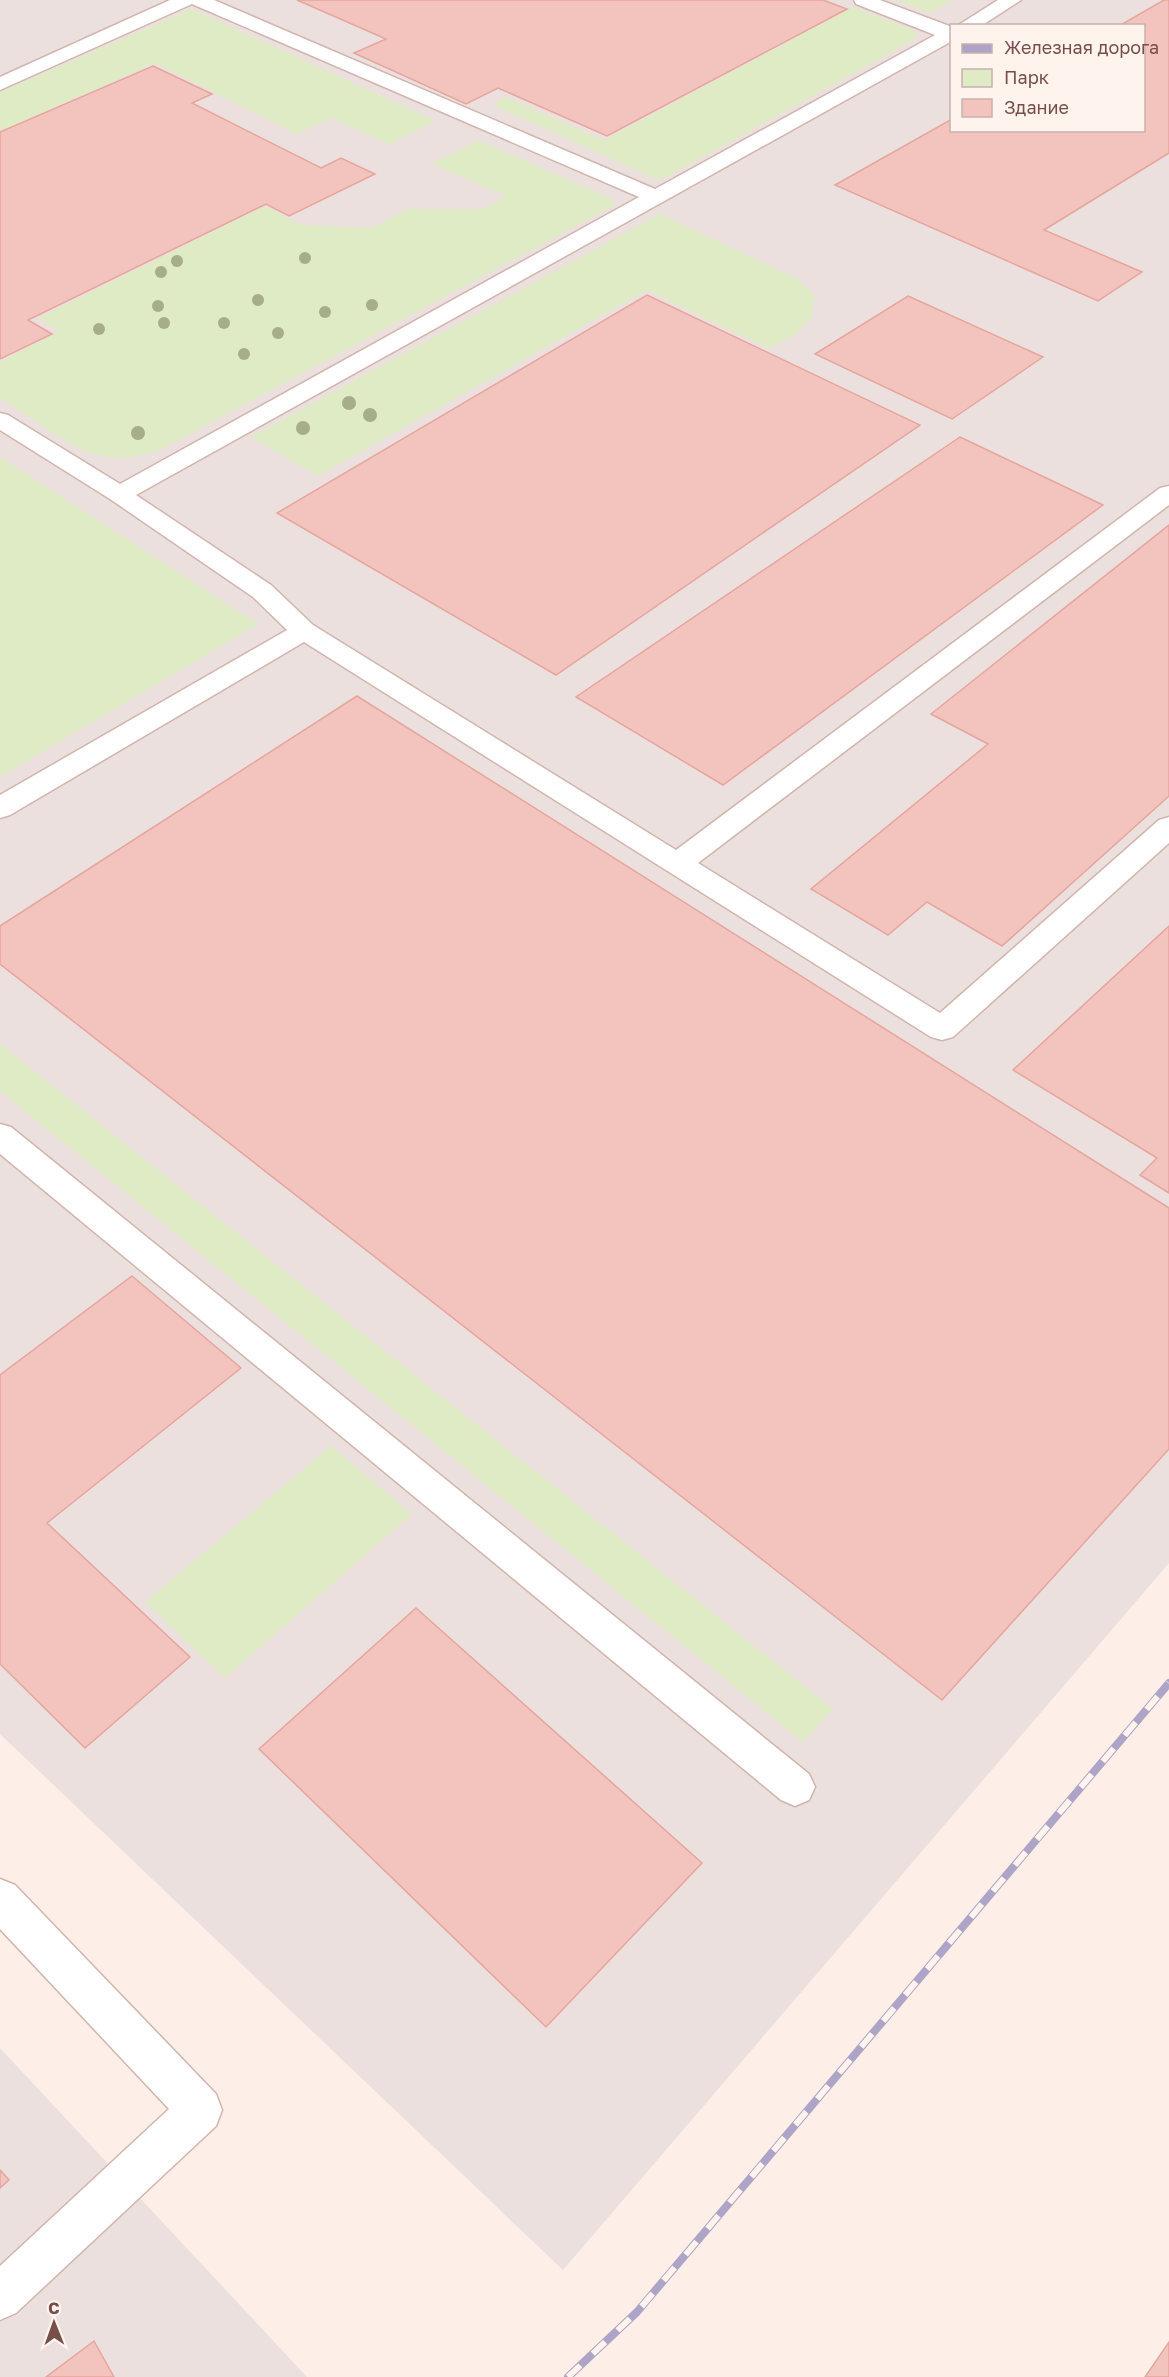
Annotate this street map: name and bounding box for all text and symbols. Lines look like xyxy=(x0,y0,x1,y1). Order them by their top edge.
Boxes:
legend xyxy=(950,24,1145,132)
text: Железная дорога xyxy=(1004,36,1159,58)
text: Парк xyxy=(1004,66,1049,88)
text: Здание xyxy=(1004,96,1069,118)
north arrow xyxy=(24,2293,84,2353)
text: С xyxy=(48,2298,60,2318)

